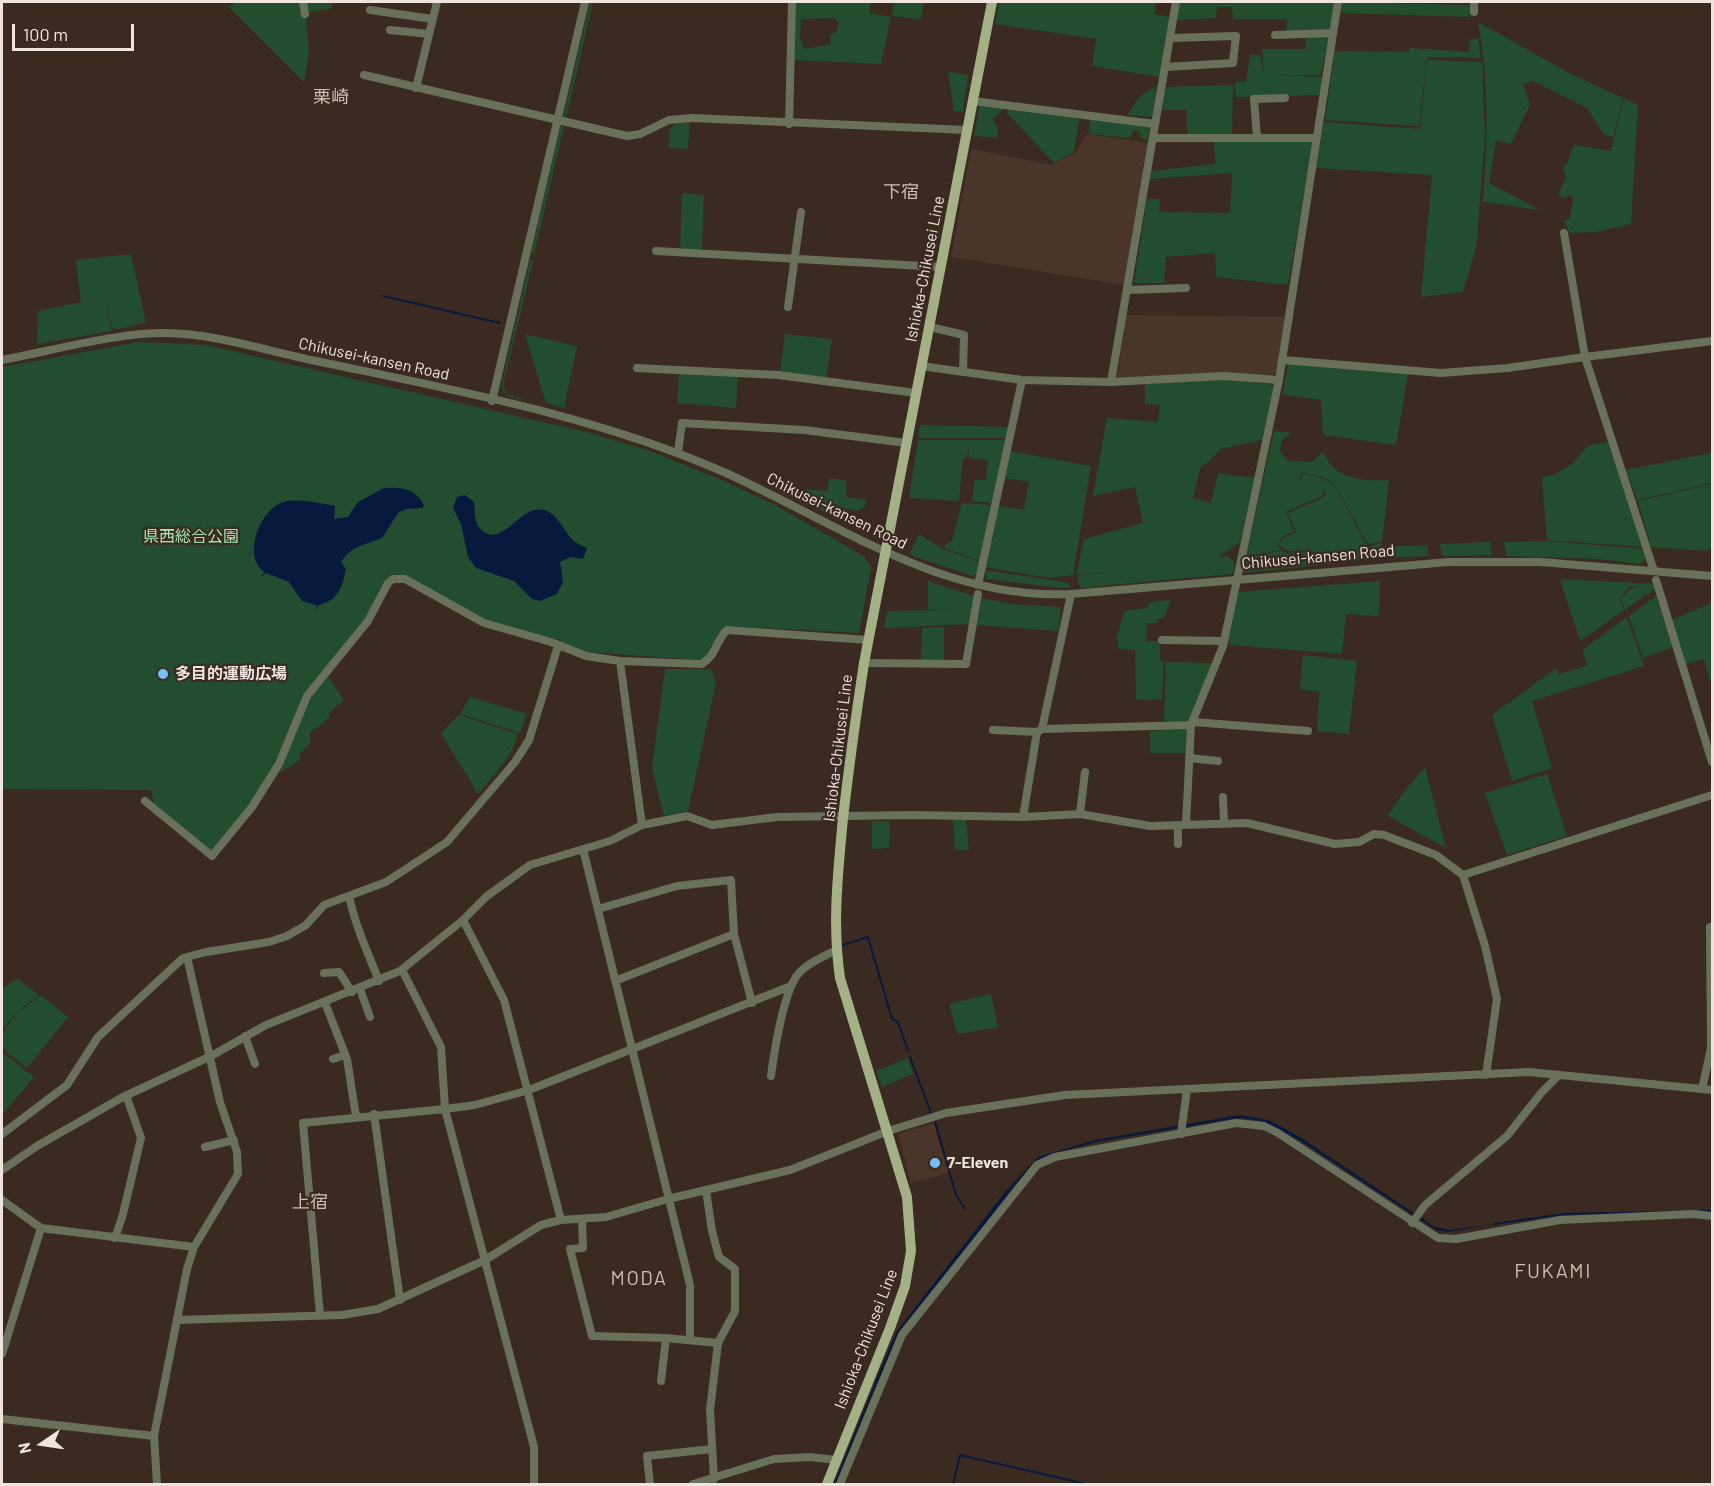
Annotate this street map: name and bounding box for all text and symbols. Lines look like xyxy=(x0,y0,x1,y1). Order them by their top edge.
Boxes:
scale bar xyxy=(15,12,136,50)
text: 100 m xyxy=(23,23,68,45)
district label: 栗崎 xyxy=(313,86,349,108)
district label: 下宿 xyxy=(883,181,919,203)
street label: Ishioka-Chikusei Line xyxy=(901,194,949,344)
street label: Chikusei-kansen Road xyxy=(297,334,451,384)
street label: Chikusei-kansen Road xyxy=(764,469,910,553)
park label: 県西総合公園 xyxy=(143,527,239,547)
street label: Chikusei-kansen Road xyxy=(1241,541,1395,573)
place label: 多目的運動広場 xyxy=(175,664,287,684)
marker: 多目的運動広場 xyxy=(156,667,170,681)
street label: Ishioka-Chikusei Line xyxy=(819,673,857,823)
place label: 7-Eleven xyxy=(947,1153,1008,1173)
marker: 7-Eleven xyxy=(928,1156,942,1170)
district label: 上宿 xyxy=(292,1191,328,1213)
district label: FUKAMI xyxy=(1514,1259,1592,1283)
district label: MODA xyxy=(611,1266,667,1290)
street label: Ishioka-Chikusei Line xyxy=(830,1266,902,1412)
north arrow xyxy=(12,1414,72,1474)
text: N xyxy=(14,1441,34,1455)

